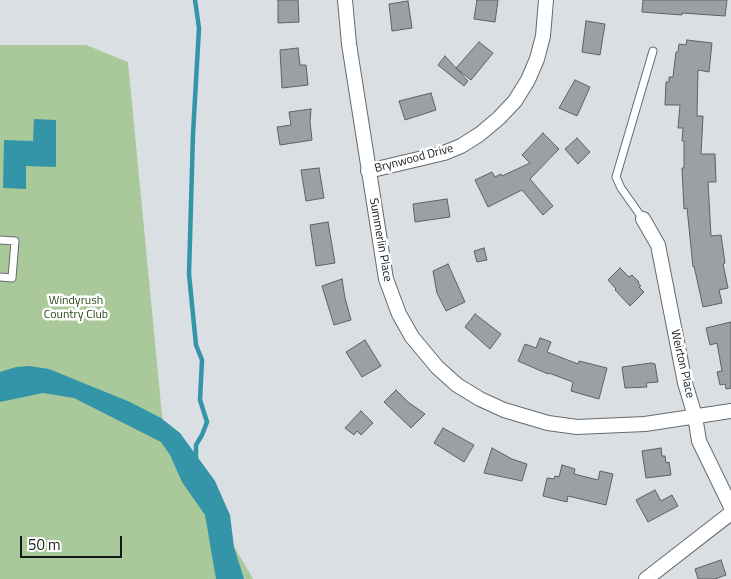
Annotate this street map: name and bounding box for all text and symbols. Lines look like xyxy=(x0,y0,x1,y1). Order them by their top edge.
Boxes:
street label: Brynwood Drive xyxy=(373,142,455,176)
street label: Summerlin Place xyxy=(366,197,394,283)
park label: Windyrush Country Club xyxy=(44,294,108,322)
street label: Weirton Place xyxy=(667,328,697,400)
scale bar xyxy=(22,526,125,558)
text: 50 m xyxy=(28,533,61,556)

